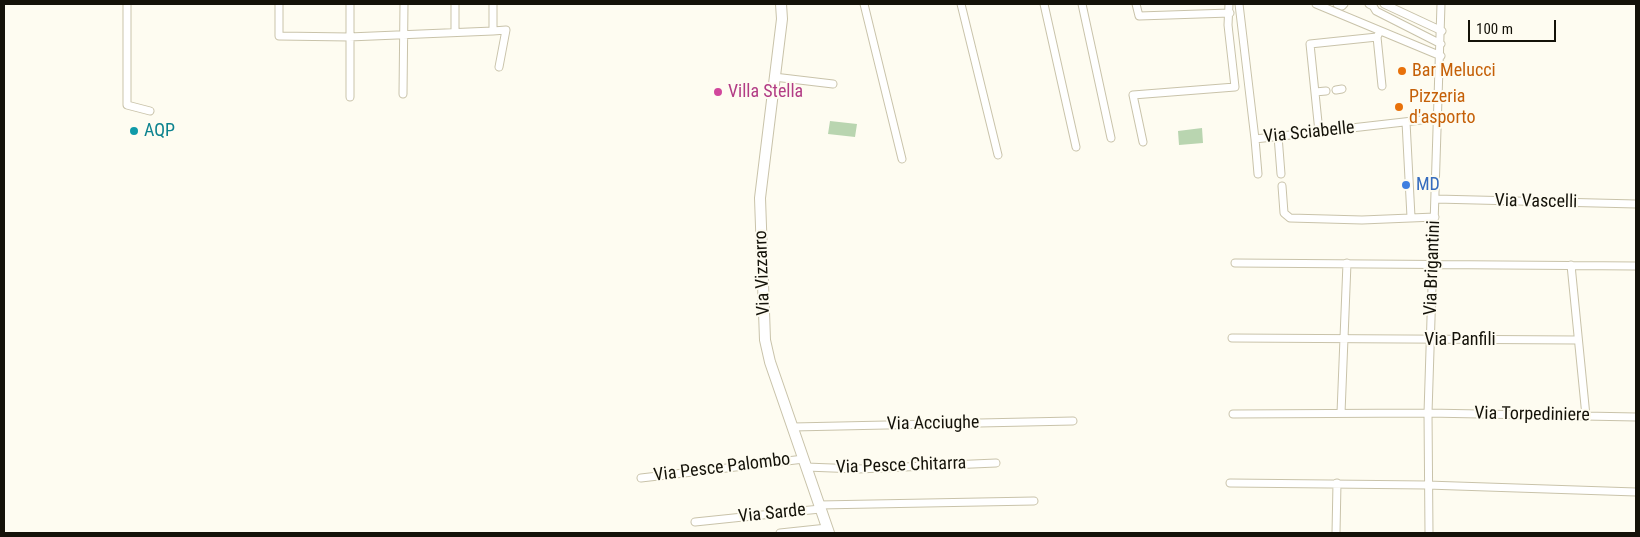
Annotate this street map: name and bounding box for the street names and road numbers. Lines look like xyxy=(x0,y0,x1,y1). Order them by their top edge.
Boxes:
street label: Via Sciabelle xyxy=(1262,117,1356,149)
street label: Via Vascelli xyxy=(1495,190,1577,214)
street label: Via Brigantini xyxy=(1421,220,1445,316)
street label: Via Vizzarro xyxy=(751,230,775,316)
street label: Via Panfili xyxy=(1424,329,1496,351)
street label: Via Torpediniere xyxy=(1474,403,1590,427)
street label: Via Acciughe xyxy=(886,412,980,436)
street label: Via Pesce Palombo xyxy=(652,449,792,487)
street label: Via Pesce Chitarra xyxy=(835,453,967,479)
street label: Via Sarde xyxy=(737,500,807,528)

